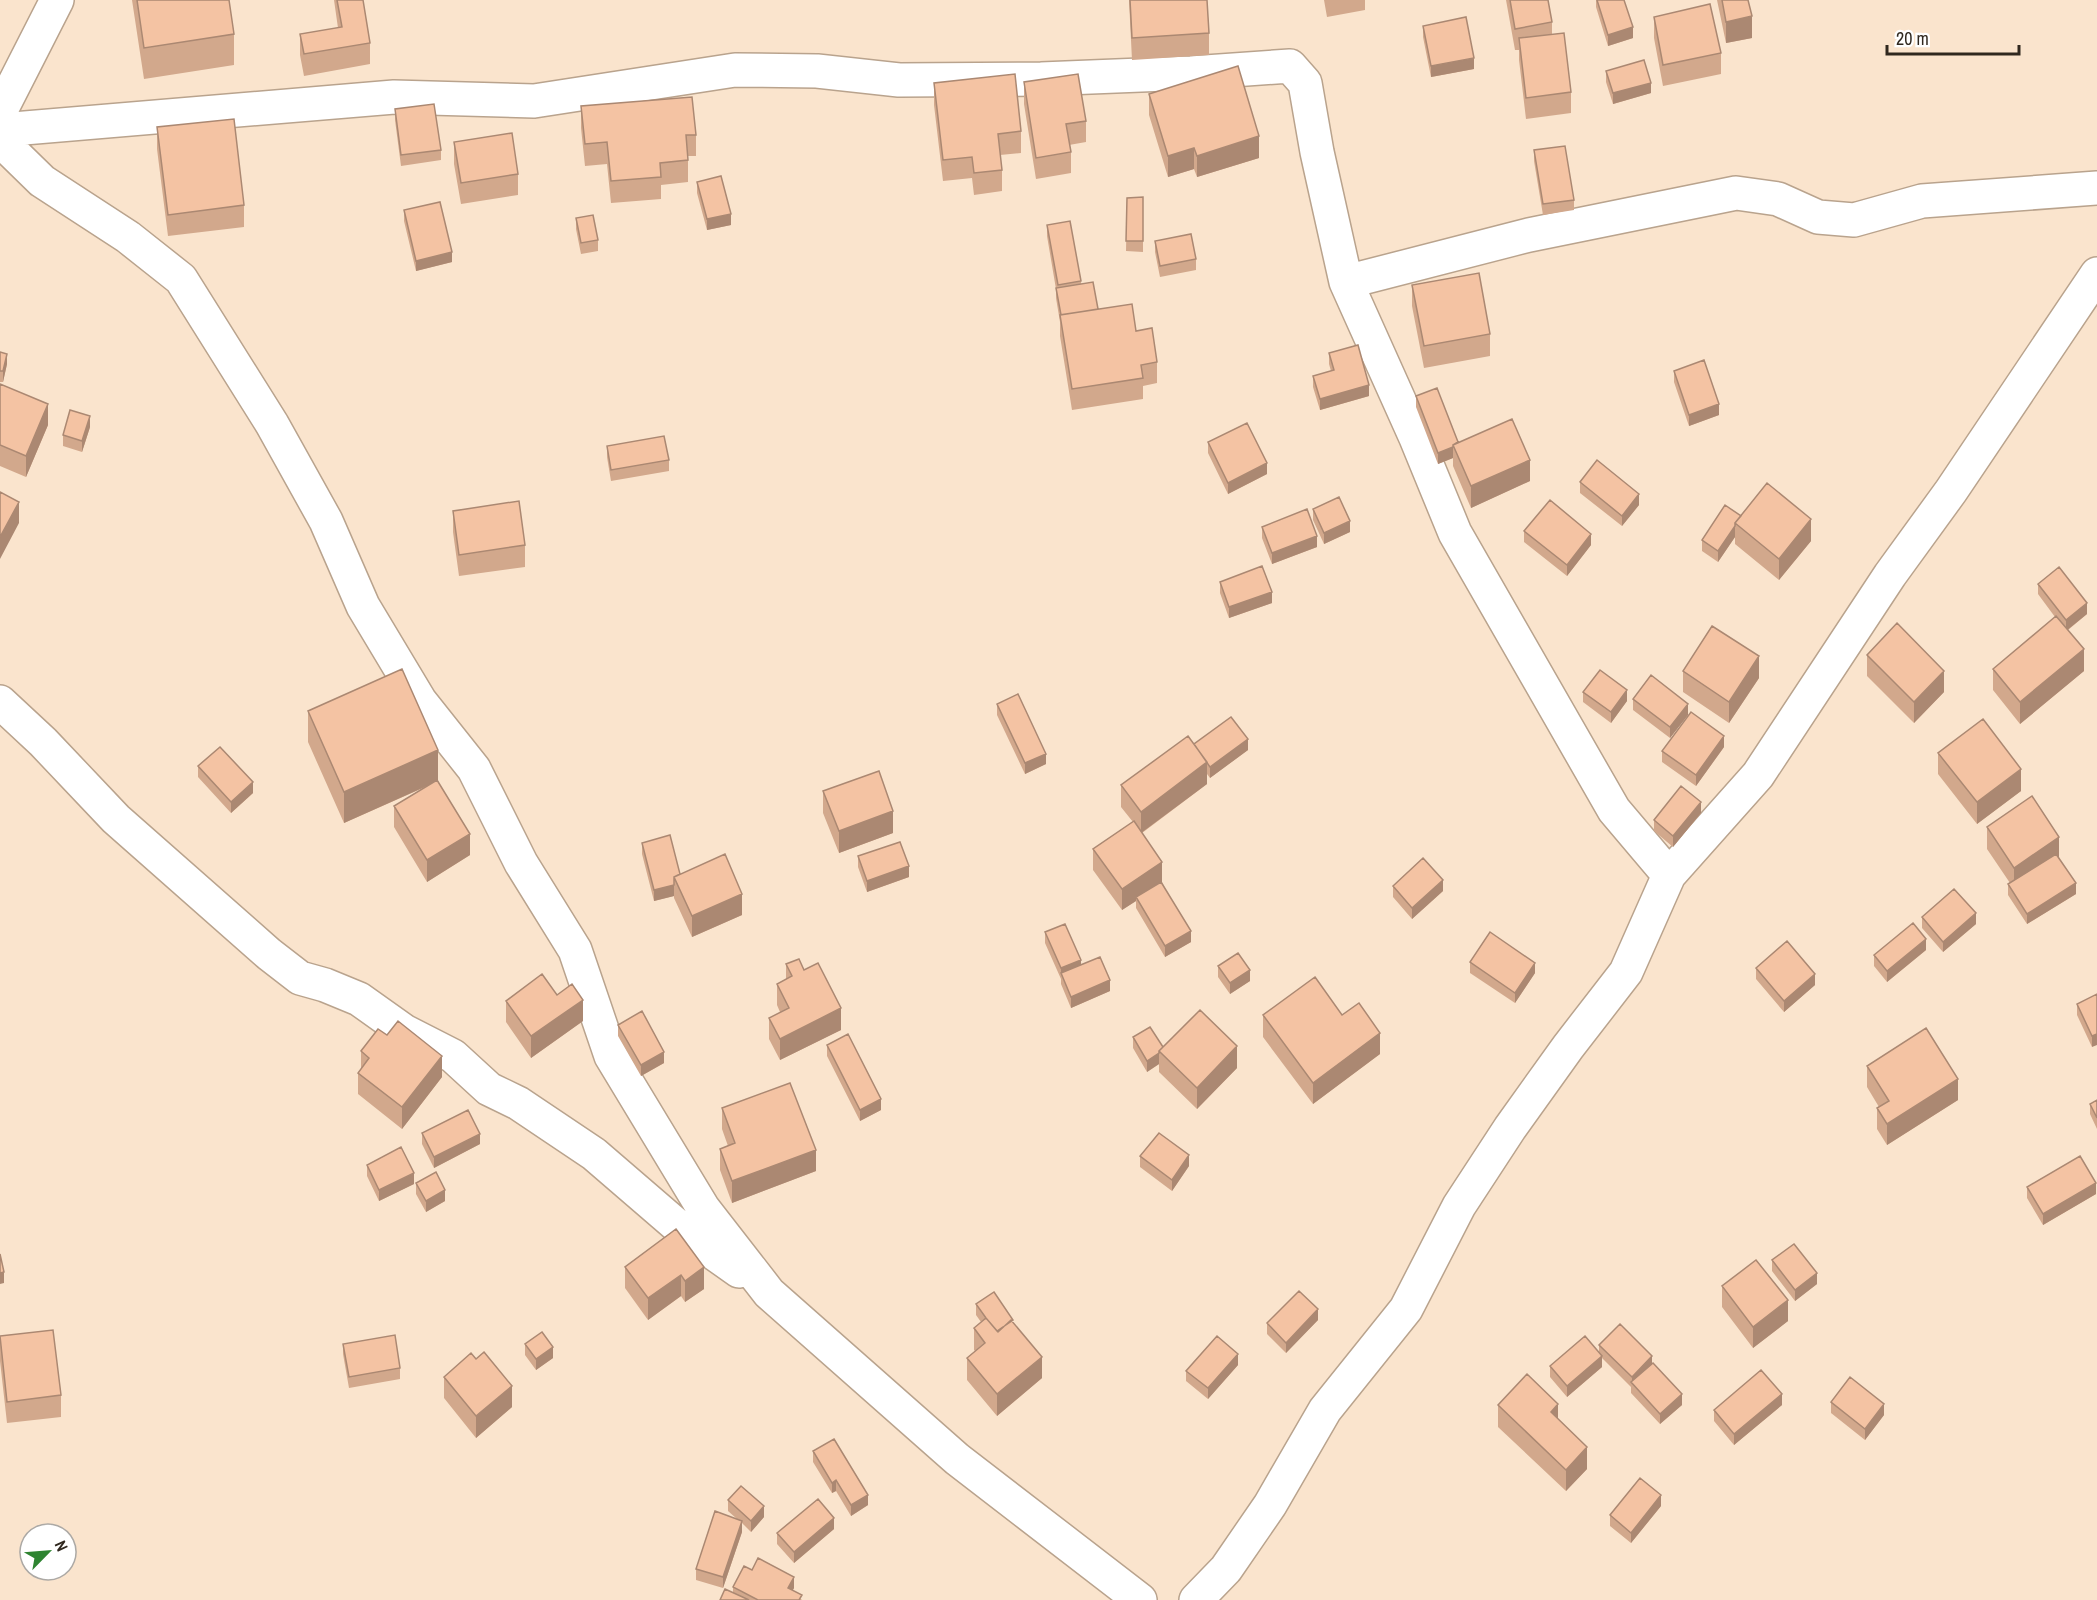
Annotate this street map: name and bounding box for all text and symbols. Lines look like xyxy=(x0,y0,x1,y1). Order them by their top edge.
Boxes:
scale bar xyxy=(1887,18,2019,56)
text: 20 m xyxy=(1896,26,1929,51)
north arrow xyxy=(18,1522,78,1582)
text: N xyxy=(50,1537,74,1555)

